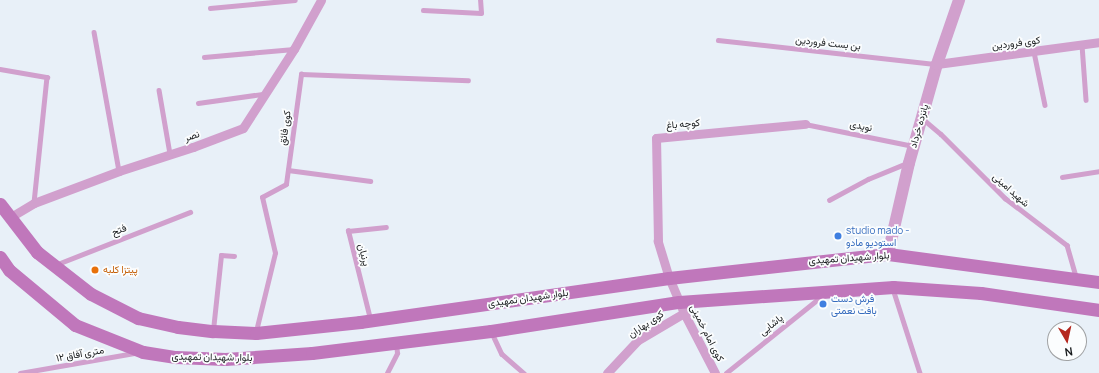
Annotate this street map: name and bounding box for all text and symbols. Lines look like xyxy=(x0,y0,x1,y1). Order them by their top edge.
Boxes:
street label: بن بست فروردین xyxy=(795,34,861,52)
street label: کوی فروردین xyxy=(991,34,1041,52)
street label: پانزده خرداد xyxy=(907,103,931,149)
street label: کوی فائق xyxy=(277,110,293,146)
street label: کوچه باغ xyxy=(666,117,700,131)
street label: نویدی xyxy=(849,118,873,134)
street label: نصر xyxy=(183,128,201,144)
street label: شهید امینی xyxy=(990,171,1032,209)
street label: فتح xyxy=(110,222,128,238)
place label: studio mado - استودیو مادو xyxy=(846,224,909,248)
marker: studio mado - استودیو مادو xyxy=(833,231,843,241)
street label: پرنیان xyxy=(355,243,373,267)
street label: بلوار شهیدان تمهیدی xyxy=(808,249,890,267)
place label: پیتزا کلبه xyxy=(103,264,138,276)
marker: پیتزا کلبه xyxy=(90,265,100,275)
street label: بلوار شهیدان تمهیدی xyxy=(487,286,569,310)
place label: فرش دست بافت نعمتی xyxy=(831,292,877,316)
marker: فرش دست بافت نعمتی xyxy=(818,299,828,309)
street label: کوی امام خمینی xyxy=(688,303,726,363)
street label: کوی بهاران xyxy=(626,308,666,340)
street label: پاشایی xyxy=(757,312,785,338)
north arrow xyxy=(1047,321,1087,361)
street label: ۱۲ متری آفاق xyxy=(55,344,105,364)
text: N xyxy=(1064,344,1074,360)
street label: بلوار شهیدان تمهیدی xyxy=(171,350,253,364)

